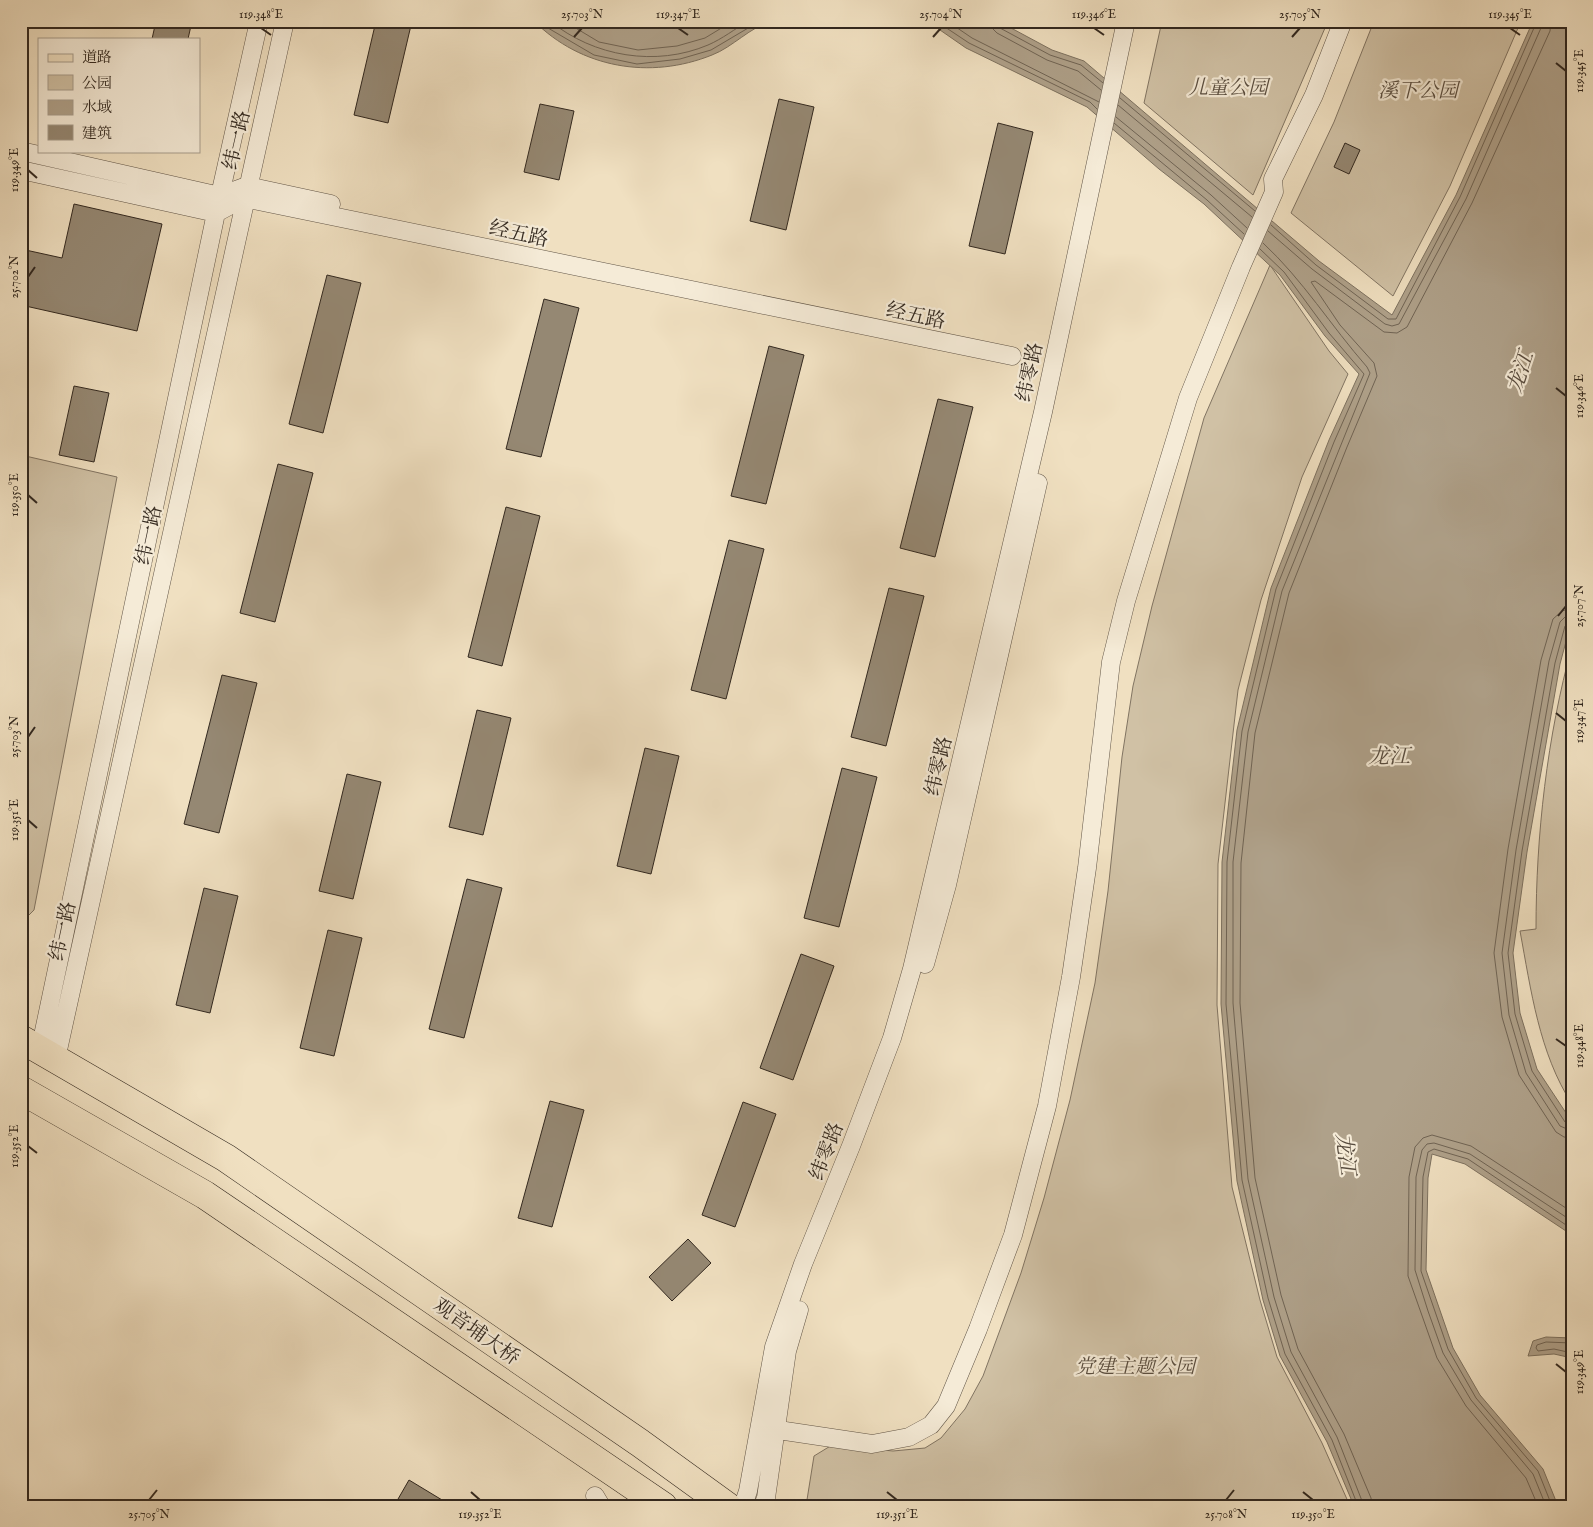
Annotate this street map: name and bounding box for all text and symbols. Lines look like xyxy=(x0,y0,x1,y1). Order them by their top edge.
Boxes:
text: 119.348°E xyxy=(239,7,283,22)
text: 25.703°N xyxy=(561,7,604,22)
text: 119.347°E xyxy=(656,7,700,22)
text: 25.704°N xyxy=(919,7,963,22)
text: 119.346°E xyxy=(1072,7,1116,22)
text: 25.705°N xyxy=(1279,7,1322,22)
text: 119.345°E xyxy=(1488,7,1532,22)
legend xyxy=(38,38,200,152)
text: 道路 xyxy=(82,48,112,67)
text: 119.345°E xyxy=(1572,49,1587,93)
text: 公园 xyxy=(82,74,112,93)
park label: 儿童公园 xyxy=(1188,76,1271,101)
park label: 溪下公园 xyxy=(1378,79,1461,104)
text: 水域 xyxy=(82,98,112,117)
street label: 纬一路 xyxy=(219,108,256,172)
text: 建筑 xyxy=(82,124,112,143)
text: 119.349°E xyxy=(7,148,22,192)
street label: 经五路 xyxy=(487,216,551,253)
text: 25.702°N xyxy=(7,255,22,299)
street label: 经五路 xyxy=(884,298,948,335)
street label: 纬零路 xyxy=(1012,340,1049,404)
water label: 龙江 xyxy=(1502,345,1542,397)
text: 119.346°E xyxy=(1572,374,1587,418)
text: 119.350°E xyxy=(7,473,22,517)
street label: 纬一路 xyxy=(131,503,168,567)
text: 25.707°N xyxy=(1572,584,1587,628)
text: 119.347°E xyxy=(1572,699,1587,743)
text: 25.703°N xyxy=(7,715,22,758)
street label: 纬零路 xyxy=(921,734,958,798)
water label: 龙江 xyxy=(1368,744,1413,771)
text: 119.351°E xyxy=(7,799,22,841)
street label: 纬一路 xyxy=(45,899,82,963)
text: 119.348°E xyxy=(1572,1024,1587,1068)
street label: 纬零路 xyxy=(805,1119,850,1184)
text: 119.352°E xyxy=(7,1124,22,1168)
water label: 龙江 xyxy=(1329,1132,1361,1180)
street label: 观音埔大桥 xyxy=(428,1293,524,1371)
text: 119.349°E xyxy=(1572,1350,1587,1394)
park label: 党建主题公园 xyxy=(1075,1355,1198,1380)
text: 25.705°N xyxy=(128,1507,171,1522)
text: 119.352°E xyxy=(458,1507,502,1522)
text: 119.351°E xyxy=(876,1507,918,1522)
text: 25.708°N xyxy=(1205,1507,1248,1522)
text: 119.350°E xyxy=(1291,1507,1335,1522)

